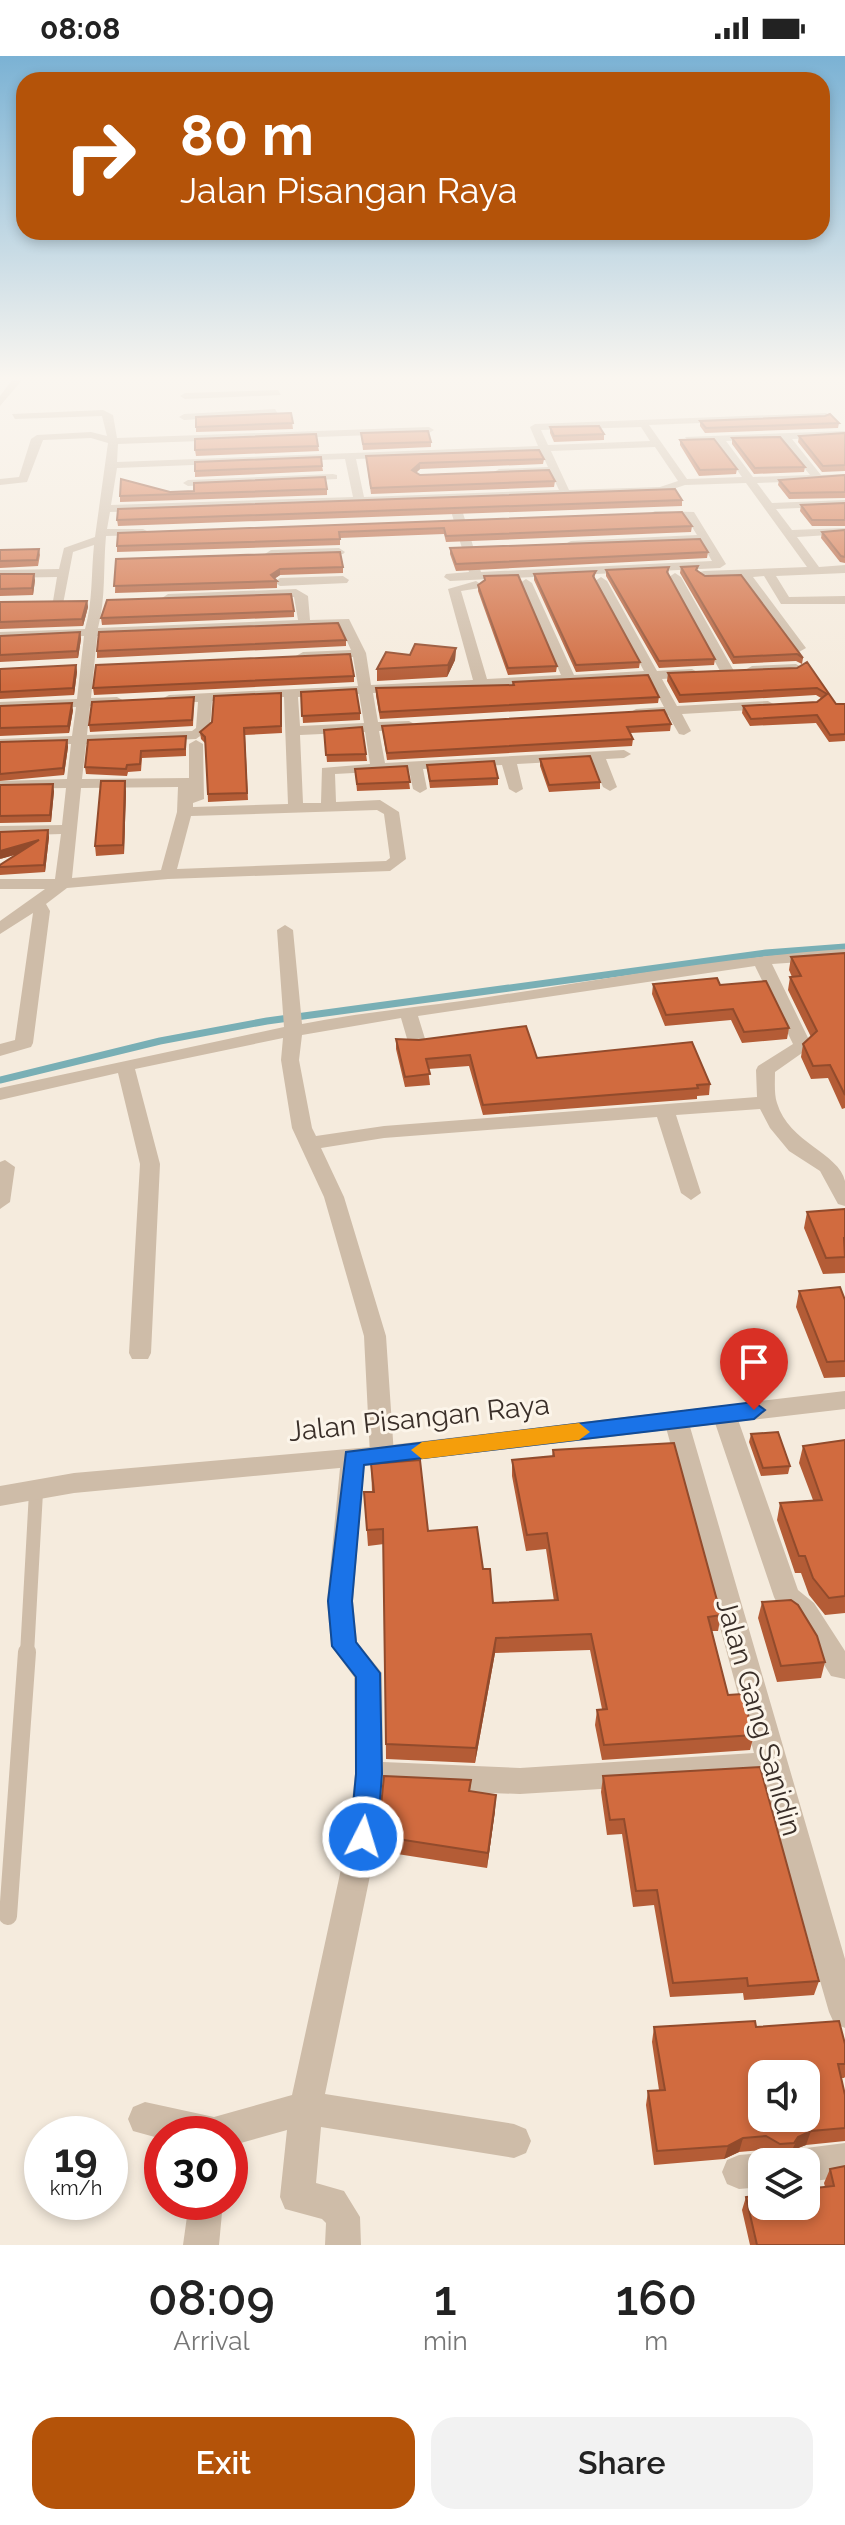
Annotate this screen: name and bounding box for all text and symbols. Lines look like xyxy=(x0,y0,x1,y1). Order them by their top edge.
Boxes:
text: 08:08 xyxy=(40,11,121,46)
text: 80 m xyxy=(180,102,314,168)
icon: right xyxy=(48,104,152,208)
text: Jalan Pisangan Raya xyxy=(180,169,517,211)
pin xyxy=(720,1328,788,1410)
icon: arrive xyxy=(732,1340,776,1384)
street label: Jalan Pisangan Raya xyxy=(287,1388,551,1448)
street label: Jalan Gang Sanidin xyxy=(709,1594,809,1840)
position arrow xyxy=(321,1795,405,1879)
map controls xyxy=(748,2060,820,2220)
button: sound xyxy=(748,2060,820,2132)
speed limit sign: 30 xyxy=(144,2116,248,2220)
text: 19 xyxy=(54,2134,98,2181)
button: layers xyxy=(748,2148,820,2220)
text: km/h xyxy=(50,2176,102,2200)
text: 08:09 xyxy=(148,2270,275,2326)
text: 1 xyxy=(434,2270,457,2326)
text: 160 xyxy=(616,2270,697,2326)
text: Arrival xyxy=(173,2326,250,2356)
text: min xyxy=(423,2326,468,2356)
text: m xyxy=(644,2326,668,2356)
button: Exit xyxy=(32,2417,415,2509)
button: Share xyxy=(431,2417,813,2509)

